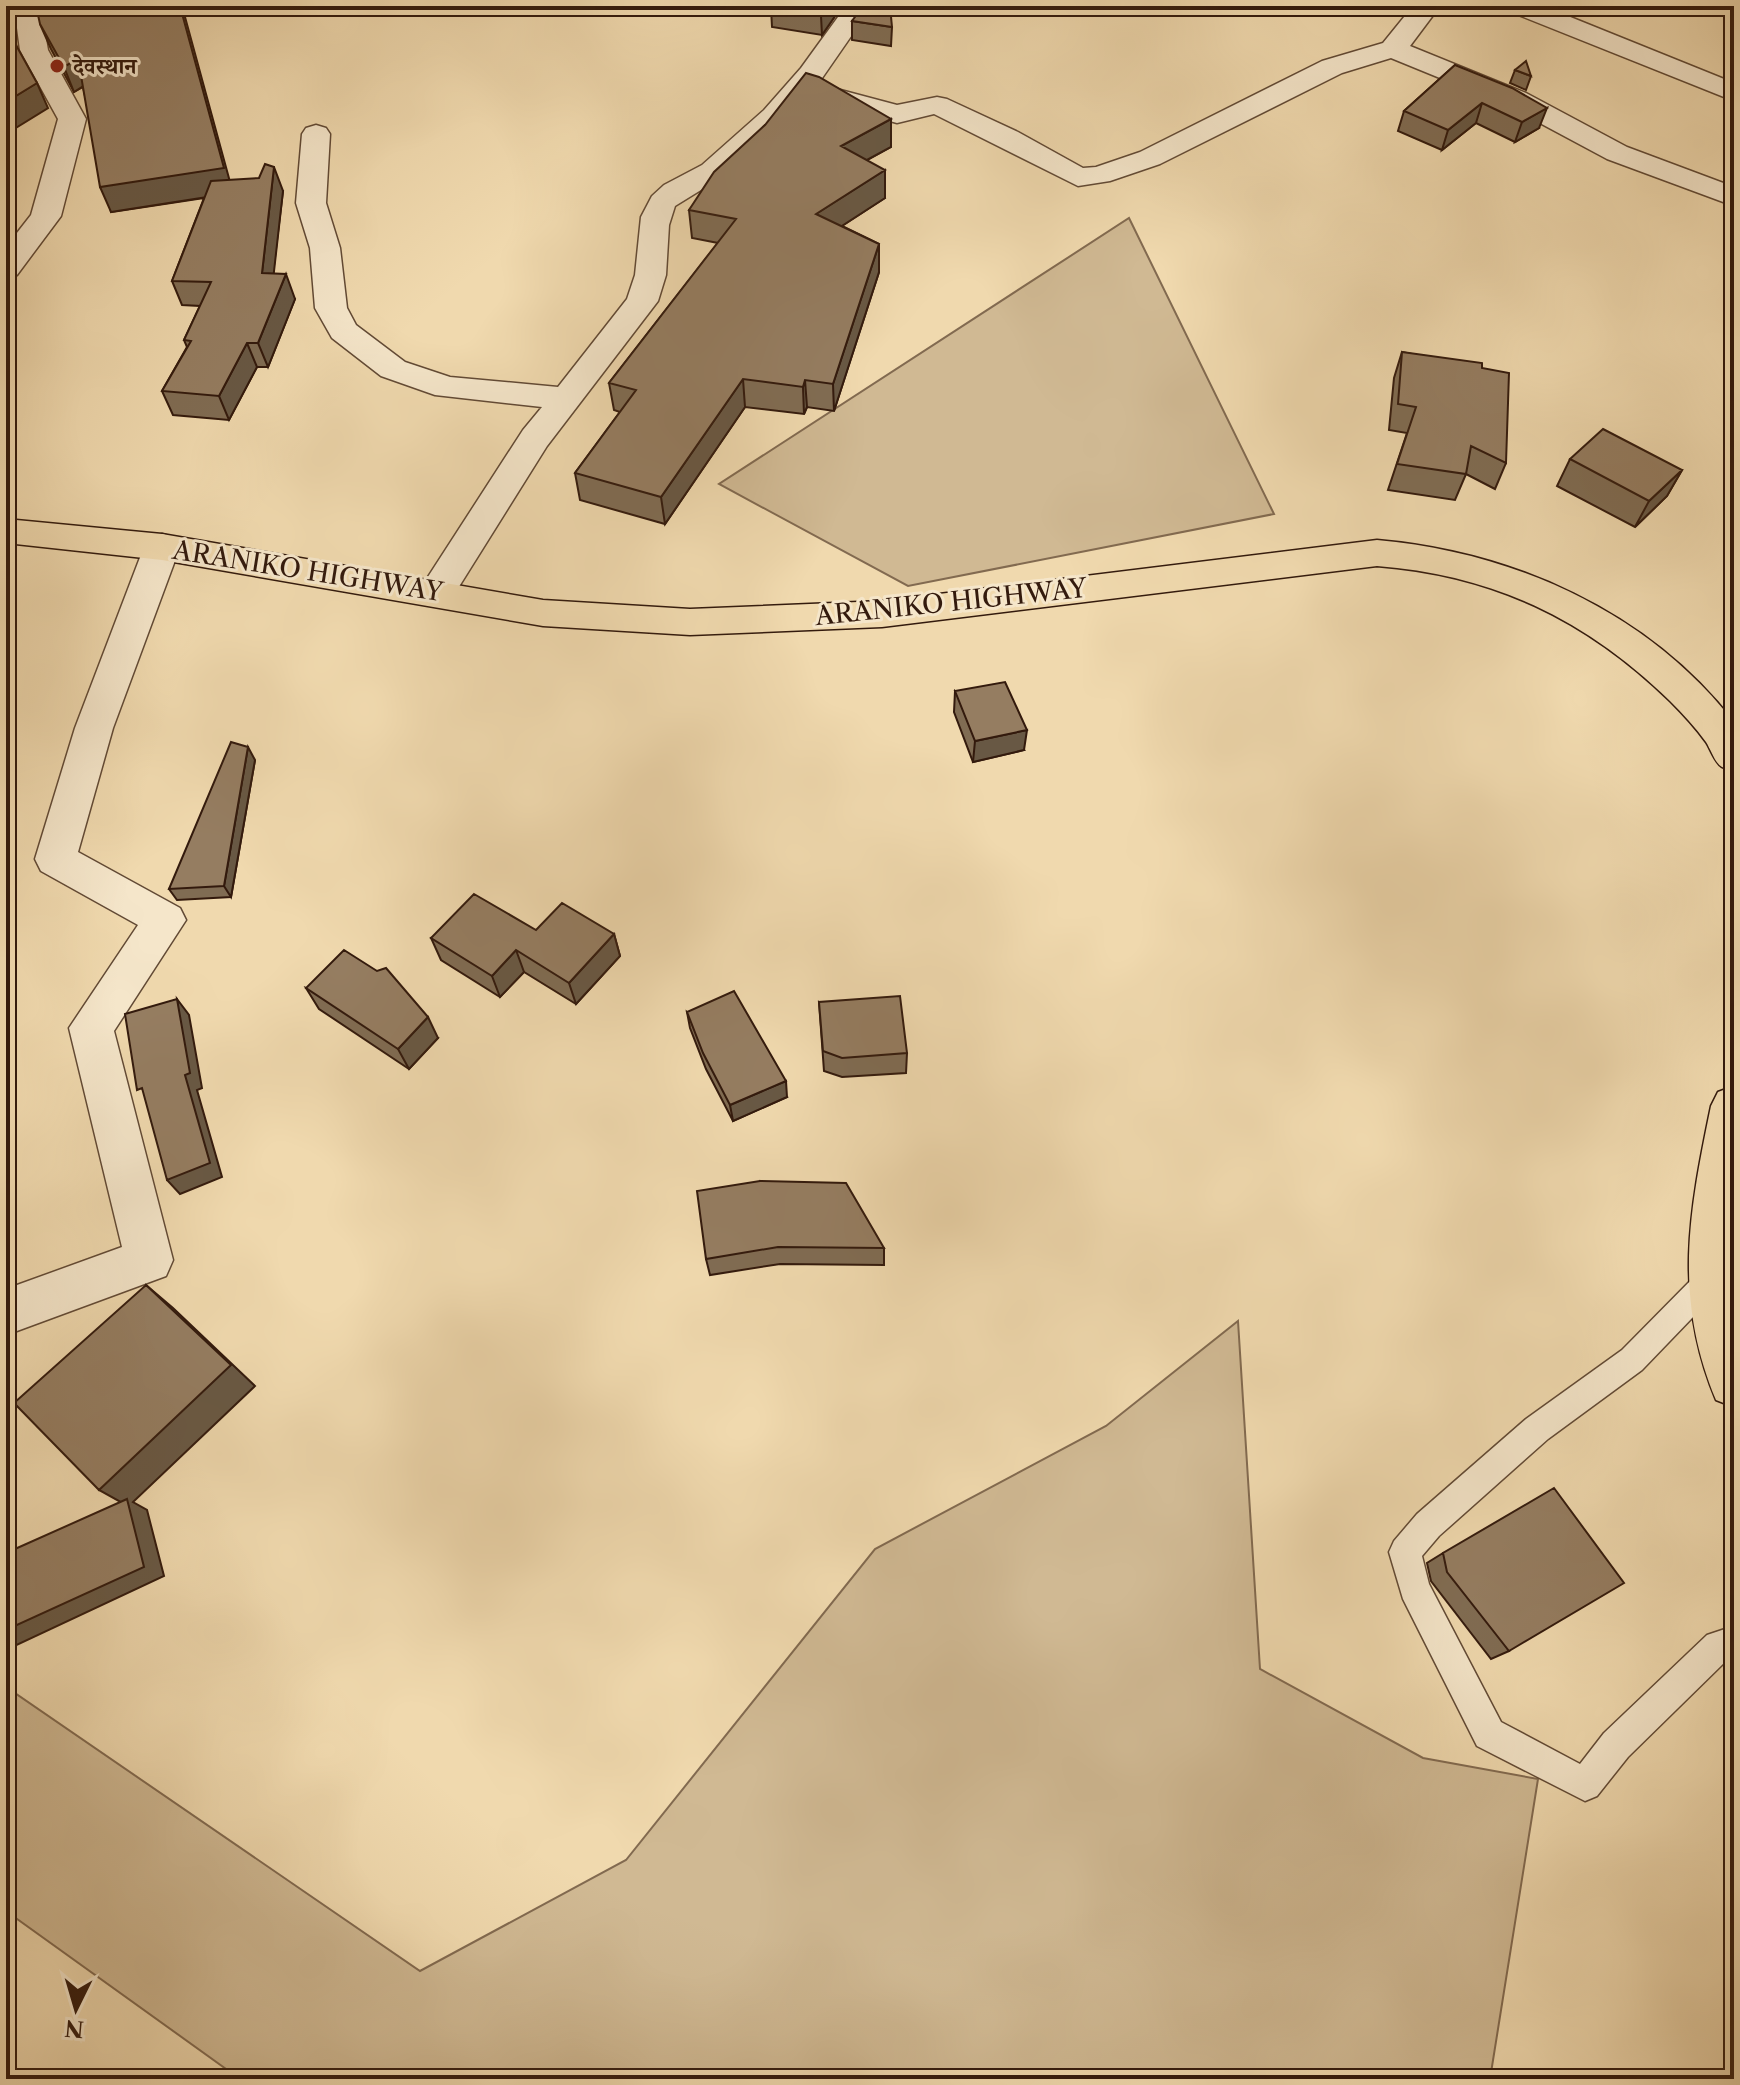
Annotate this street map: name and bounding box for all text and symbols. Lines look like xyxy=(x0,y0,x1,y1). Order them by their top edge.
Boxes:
place label: देवस्थान xyxy=(71,53,138,80)
marker: देवस्थान xyxy=(48,57,66,75)
street label: ARANIKO HIGHWAY xyxy=(170,534,446,608)
street label: ARANIKO HIGHWAY xyxy=(812,572,1089,632)
north arrow xyxy=(36,1969,116,2049)
text: N xyxy=(64,2014,85,2043)

